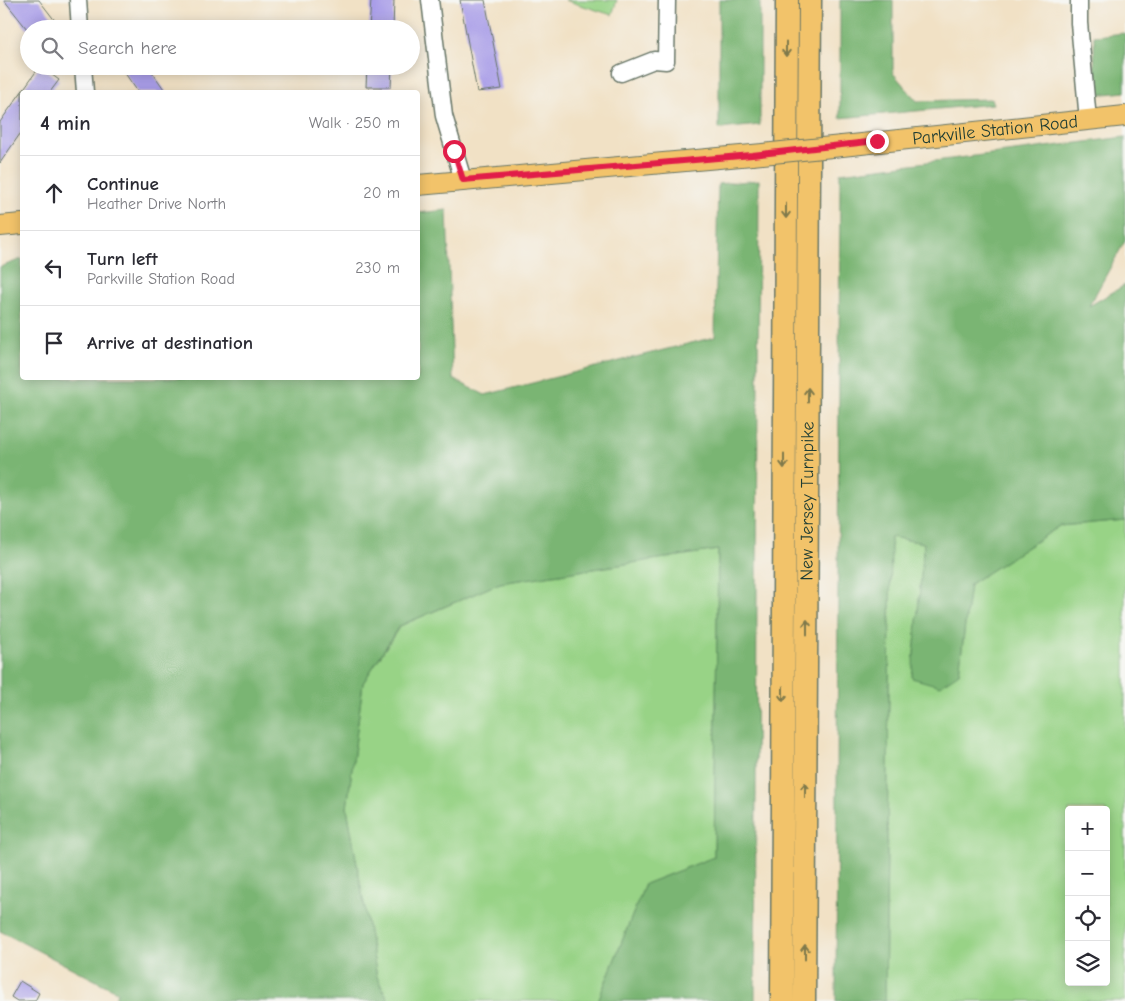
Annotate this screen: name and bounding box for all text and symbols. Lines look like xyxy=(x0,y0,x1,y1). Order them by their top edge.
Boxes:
search box xyxy=(20,20,420,75)
icon: search xyxy=(38,34,66,62)
text: Search here xyxy=(78,37,177,59)
one-way arrow xyxy=(782,40,791,56)
text: 4 min xyxy=(40,111,91,135)
street label: Parkville Station Road xyxy=(911,111,1079,149)
text: Walk · 250 m xyxy=(309,114,400,132)
route end xyxy=(866,130,889,153)
route start xyxy=(443,140,466,163)
text: Continue xyxy=(87,173,159,195)
icon: ahead xyxy=(40,179,68,207)
text: 20 m xyxy=(363,184,400,202)
text: Heather Drive North xyxy=(87,195,226,213)
one-way arrow xyxy=(781,202,791,219)
text: Turn left xyxy=(87,248,158,270)
icon: left xyxy=(40,254,68,282)
text: 230 m xyxy=(355,259,400,277)
text: Parkville Station Road xyxy=(87,270,235,288)
icon: arrive xyxy=(40,329,68,357)
text: Arrive at destination xyxy=(87,332,253,354)
one-way arrow xyxy=(803,387,813,404)
street label: New Jersey Turnpike xyxy=(796,421,818,581)
one-way arrow xyxy=(779,452,789,469)
one-way arrow xyxy=(802,620,812,636)
one-way arrow xyxy=(778,685,788,701)
one-way arrow xyxy=(800,782,810,798)
map controls xyxy=(1065,806,1110,986)
button: + xyxy=(1065,806,1110,851)
button: − xyxy=(1065,851,1110,896)
button: locate xyxy=(1065,896,1110,941)
button: layers xyxy=(1065,941,1110,986)
one-way arrow xyxy=(800,945,810,961)

